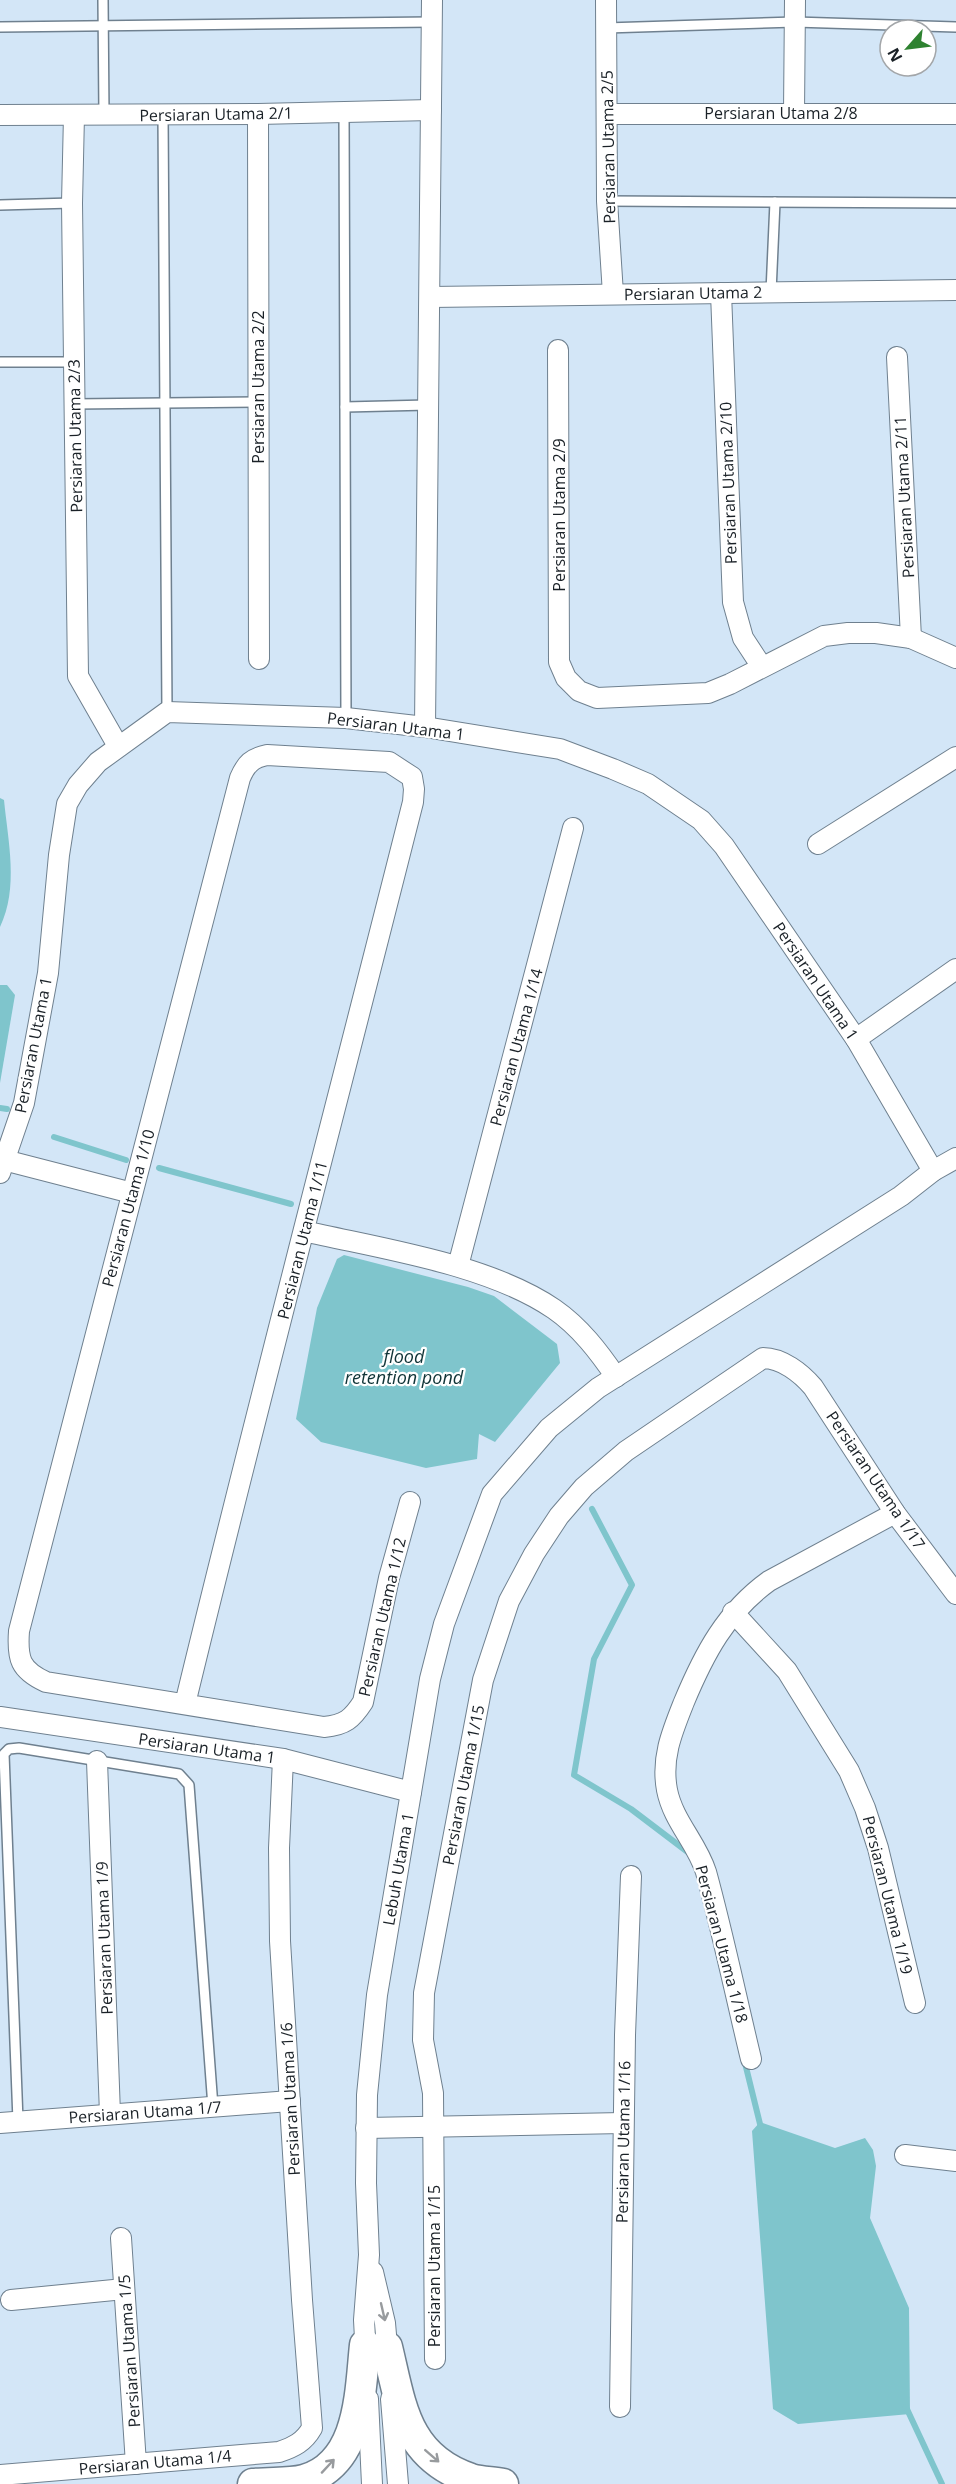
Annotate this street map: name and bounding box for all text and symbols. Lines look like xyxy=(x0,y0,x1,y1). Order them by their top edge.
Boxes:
north arrow xyxy=(878,18,938,78)
text: N xyxy=(882,44,908,66)
street label: Persiaran Utama 2/5 xyxy=(596,70,620,224)
street label: Persiaran Utama 2/1 xyxy=(139,102,293,126)
street label: Persiaran Utama 2/8 xyxy=(704,102,858,124)
street label: Persiaran Utama 2 xyxy=(624,281,762,305)
street label: Persiaran Utama 2/2 xyxy=(247,310,269,464)
street label: Persiaran Utama 2/3 xyxy=(63,359,87,513)
street label: Persiaran Utama 2/10 xyxy=(714,401,742,565)
street label: Persiaran Utama 2/11 xyxy=(889,415,919,579)
street label: Persiaran Utama 2/9 xyxy=(548,438,570,592)
street label: Persiaran Utama 1 xyxy=(326,707,466,745)
street label: Persiaran Utama 1 xyxy=(768,917,864,1045)
street label: Persiaran Utama 1/14 xyxy=(484,966,548,1128)
street label: Persiaran Utama 1 xyxy=(9,975,57,1115)
street label: Persiaran Utama 1/10 xyxy=(96,1127,160,1289)
street label: Persiaran Utama 1/11 xyxy=(272,1158,332,1322)
water label: flood retention pond xyxy=(345,1344,464,1389)
street label: Persiaran Utama 1/17 xyxy=(821,1406,931,1554)
street label: Persiaran Utama 1/12 xyxy=(353,1535,411,1699)
street label: Persiaran Utama 1/15 xyxy=(437,1703,489,1867)
street label: Persiaran Utama 1 xyxy=(137,1727,277,1769)
street label: Lebuh Utama 1 xyxy=(377,1811,419,1927)
street label: Persiaran Utama 1/19 xyxy=(858,1813,918,1977)
street label: Persiaran Utama 1/9 xyxy=(90,1861,118,2015)
street label: Persiaran Utama 1/18 xyxy=(690,1863,754,2025)
street label: Persiaran Utama 1/6 xyxy=(275,2022,305,2176)
street label: Persiaran Utama 1/16 xyxy=(611,2061,635,2223)
street label: Persiaran Utama 1/7 xyxy=(68,2096,222,2128)
street label: Persiaran Utama 1/15 xyxy=(423,2185,445,2347)
street label: Persiaran Utama 1/5 xyxy=(113,2274,145,2428)
one-way arrow xyxy=(377,2302,389,2321)
street label: Persiaran Utama 1/4 xyxy=(78,2444,232,2480)
one-way arrow xyxy=(424,2450,440,2463)
one-way arrow xyxy=(321,2459,335,2474)

